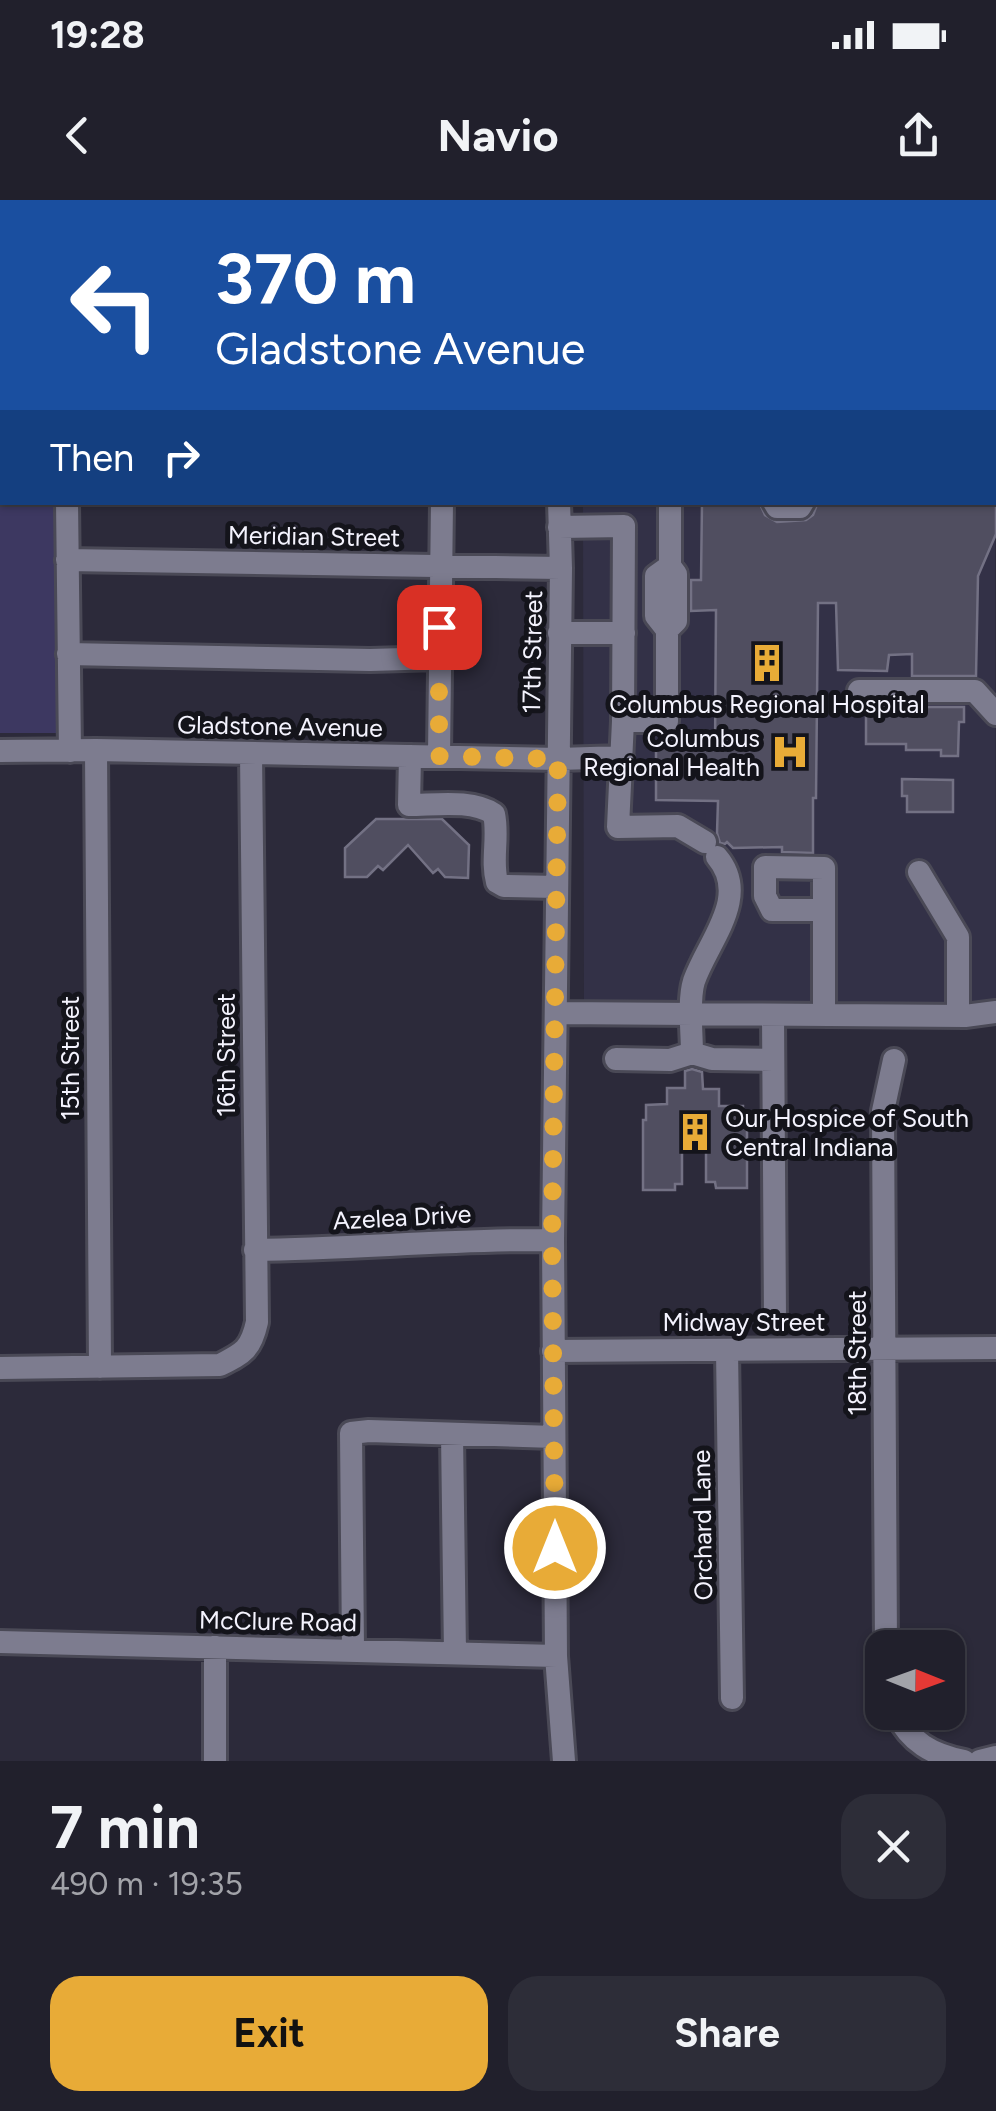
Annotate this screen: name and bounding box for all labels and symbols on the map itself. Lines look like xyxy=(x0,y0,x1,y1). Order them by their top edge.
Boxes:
street label: Meridian Street xyxy=(228,519,400,553)
pin xyxy=(397,585,482,670)
street label: 17th Street xyxy=(516,590,548,714)
building icon: Columbus Regional Hospital xyxy=(746,642,788,684)
place label: Columbus Regional Hospital xyxy=(609,689,925,719)
street label: Gladstone Avenue xyxy=(177,709,383,743)
place label: Columbus Regional Health xyxy=(583,723,760,782)
hospital icon: Columbus Regional Health xyxy=(769,731,811,773)
street label: 16th Street xyxy=(211,993,241,1117)
street label: 15th Street xyxy=(55,996,85,1120)
place label: Our Hospice of South Central Indiana xyxy=(725,1103,969,1162)
building icon: Our Hospice of South Central Indiana xyxy=(674,1111,716,1153)
street label: Azelea Drive xyxy=(332,1198,472,1236)
street label: 18th Street xyxy=(842,1290,872,1416)
street label: Midway Street xyxy=(663,1307,825,1337)
street label: Orchard Lane xyxy=(686,1449,718,1601)
position arrow xyxy=(503,1496,607,1600)
street label: McClure Road xyxy=(199,1605,357,1637)
north arrow xyxy=(865,1630,965,1730)

